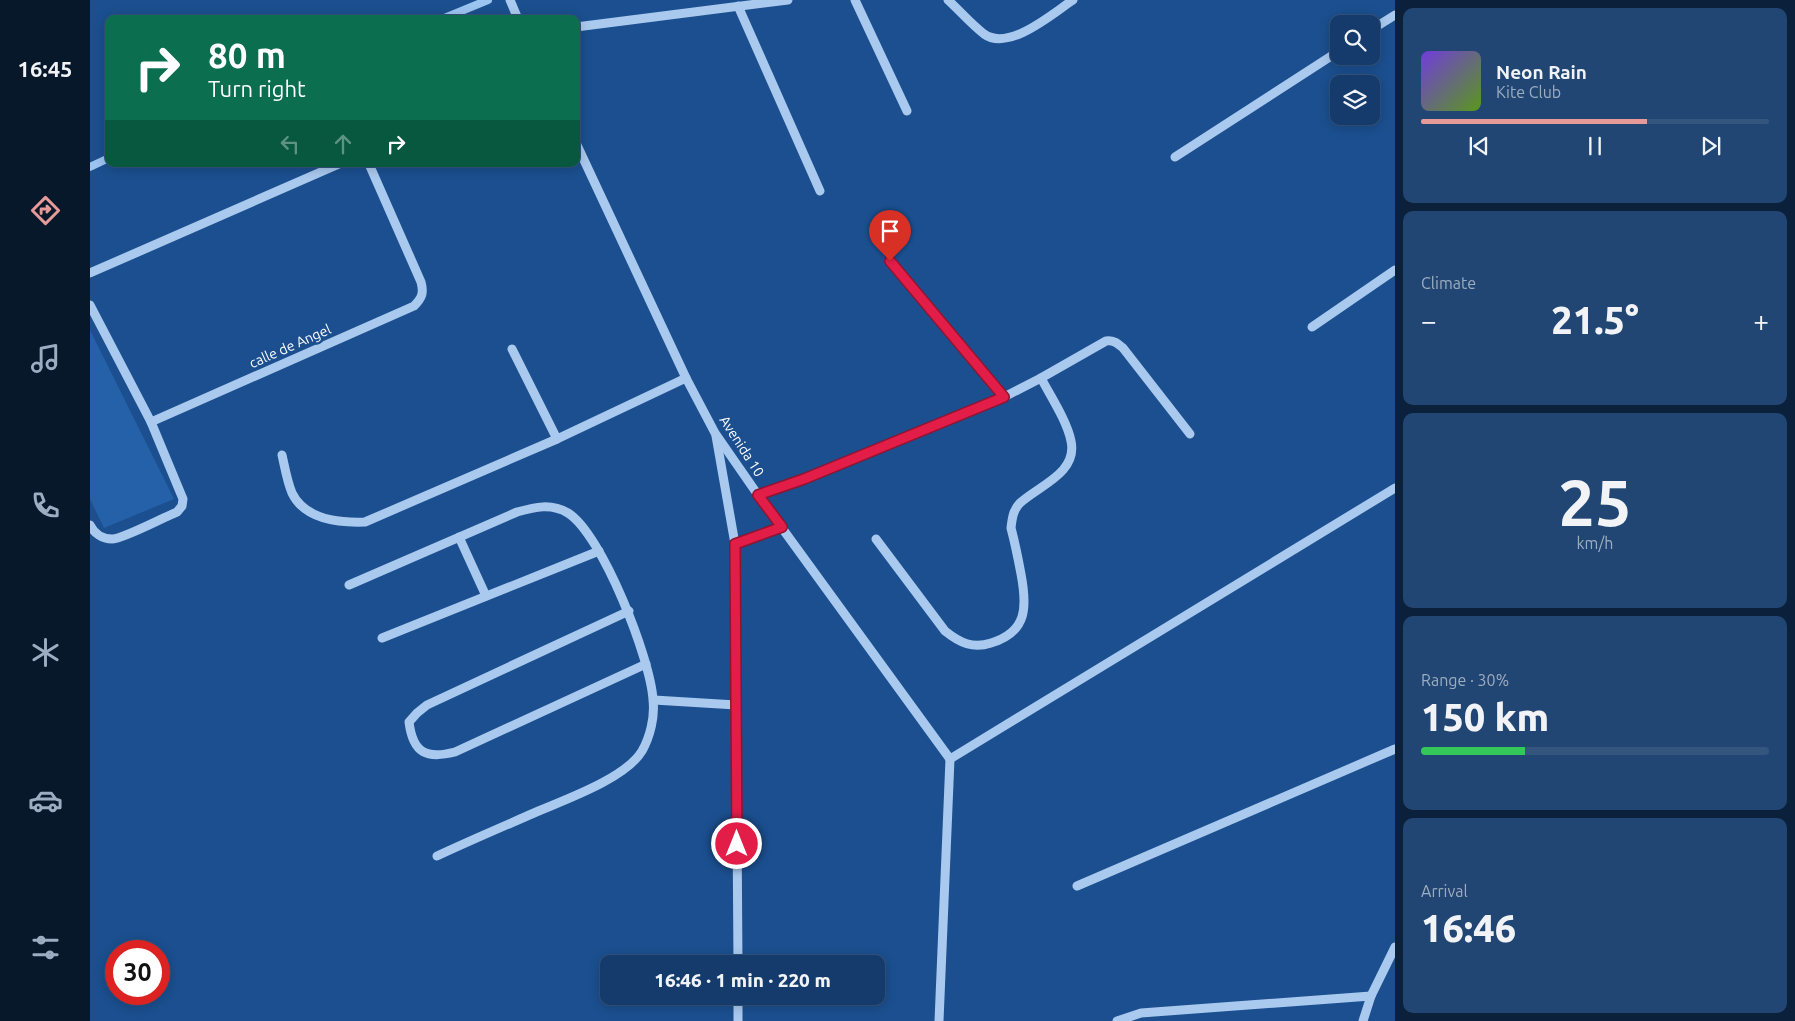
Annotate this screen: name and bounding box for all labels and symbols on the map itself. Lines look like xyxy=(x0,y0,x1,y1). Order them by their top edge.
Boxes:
pin xyxy=(869,210,911,261)
street label: calle de Angel xyxy=(247,321,334,371)
street label: Avenida 10 xyxy=(716,413,768,479)
position arrow xyxy=(710,817,762,869)
speed limit sign: 30 xyxy=(105,940,170,1005)

